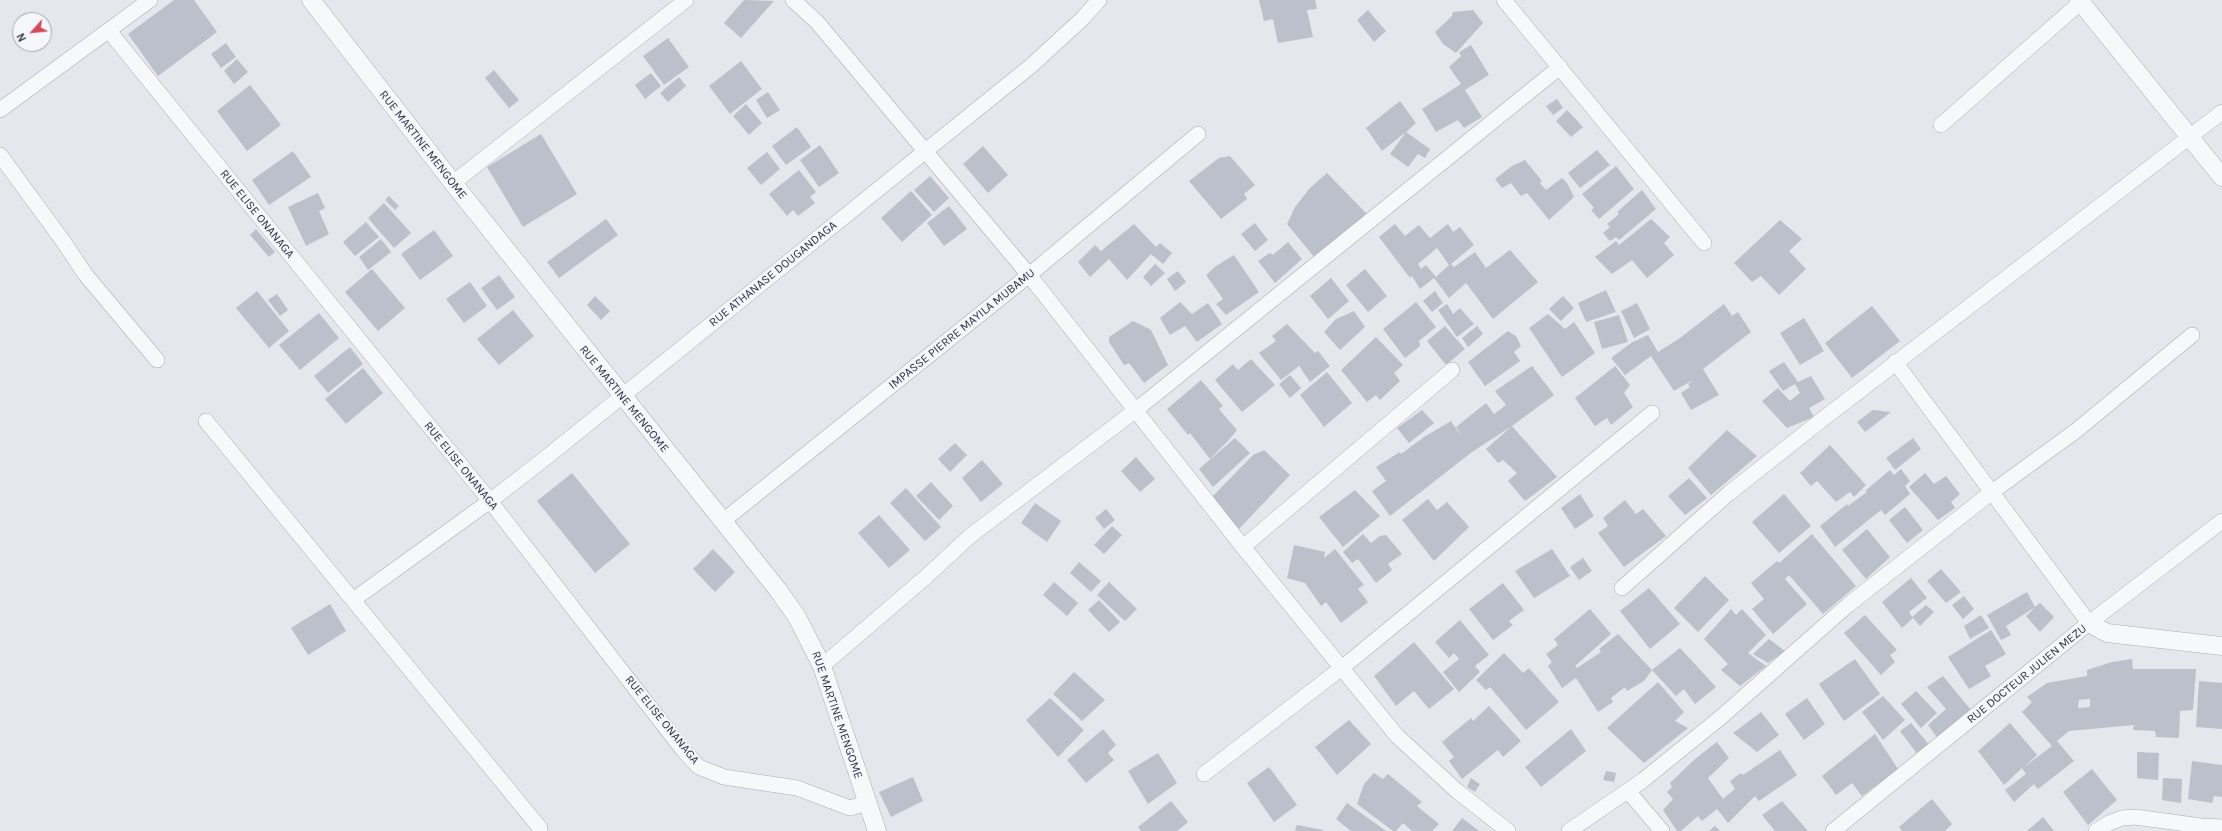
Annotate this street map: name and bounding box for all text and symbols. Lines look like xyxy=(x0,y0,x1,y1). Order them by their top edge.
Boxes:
north arrow xyxy=(12,12,52,52)
text: N xyxy=(14,31,29,44)
street label: RUE MARTINE MENGOME xyxy=(376,88,470,202)
street label: RUE ELISE ONANAGA xyxy=(217,167,297,261)
street label: RUE ATHANASE DOUGANDAGA xyxy=(706,218,840,330)
street label: IMPASSE PIERRE MAYILA MUBAMU xyxy=(886,265,1038,393)
street label: RUE MARTINE MENGOME xyxy=(576,342,672,456)
street label: RUE ELISE ONANAGA xyxy=(421,419,501,513)
street label: RUE DOCTEUR JULIEN MEZU xyxy=(1964,621,2090,727)
street label: RUE MARTINE MENGOME xyxy=(808,649,866,781)
street label: RUE ELISE ONANAGA xyxy=(622,673,702,767)

